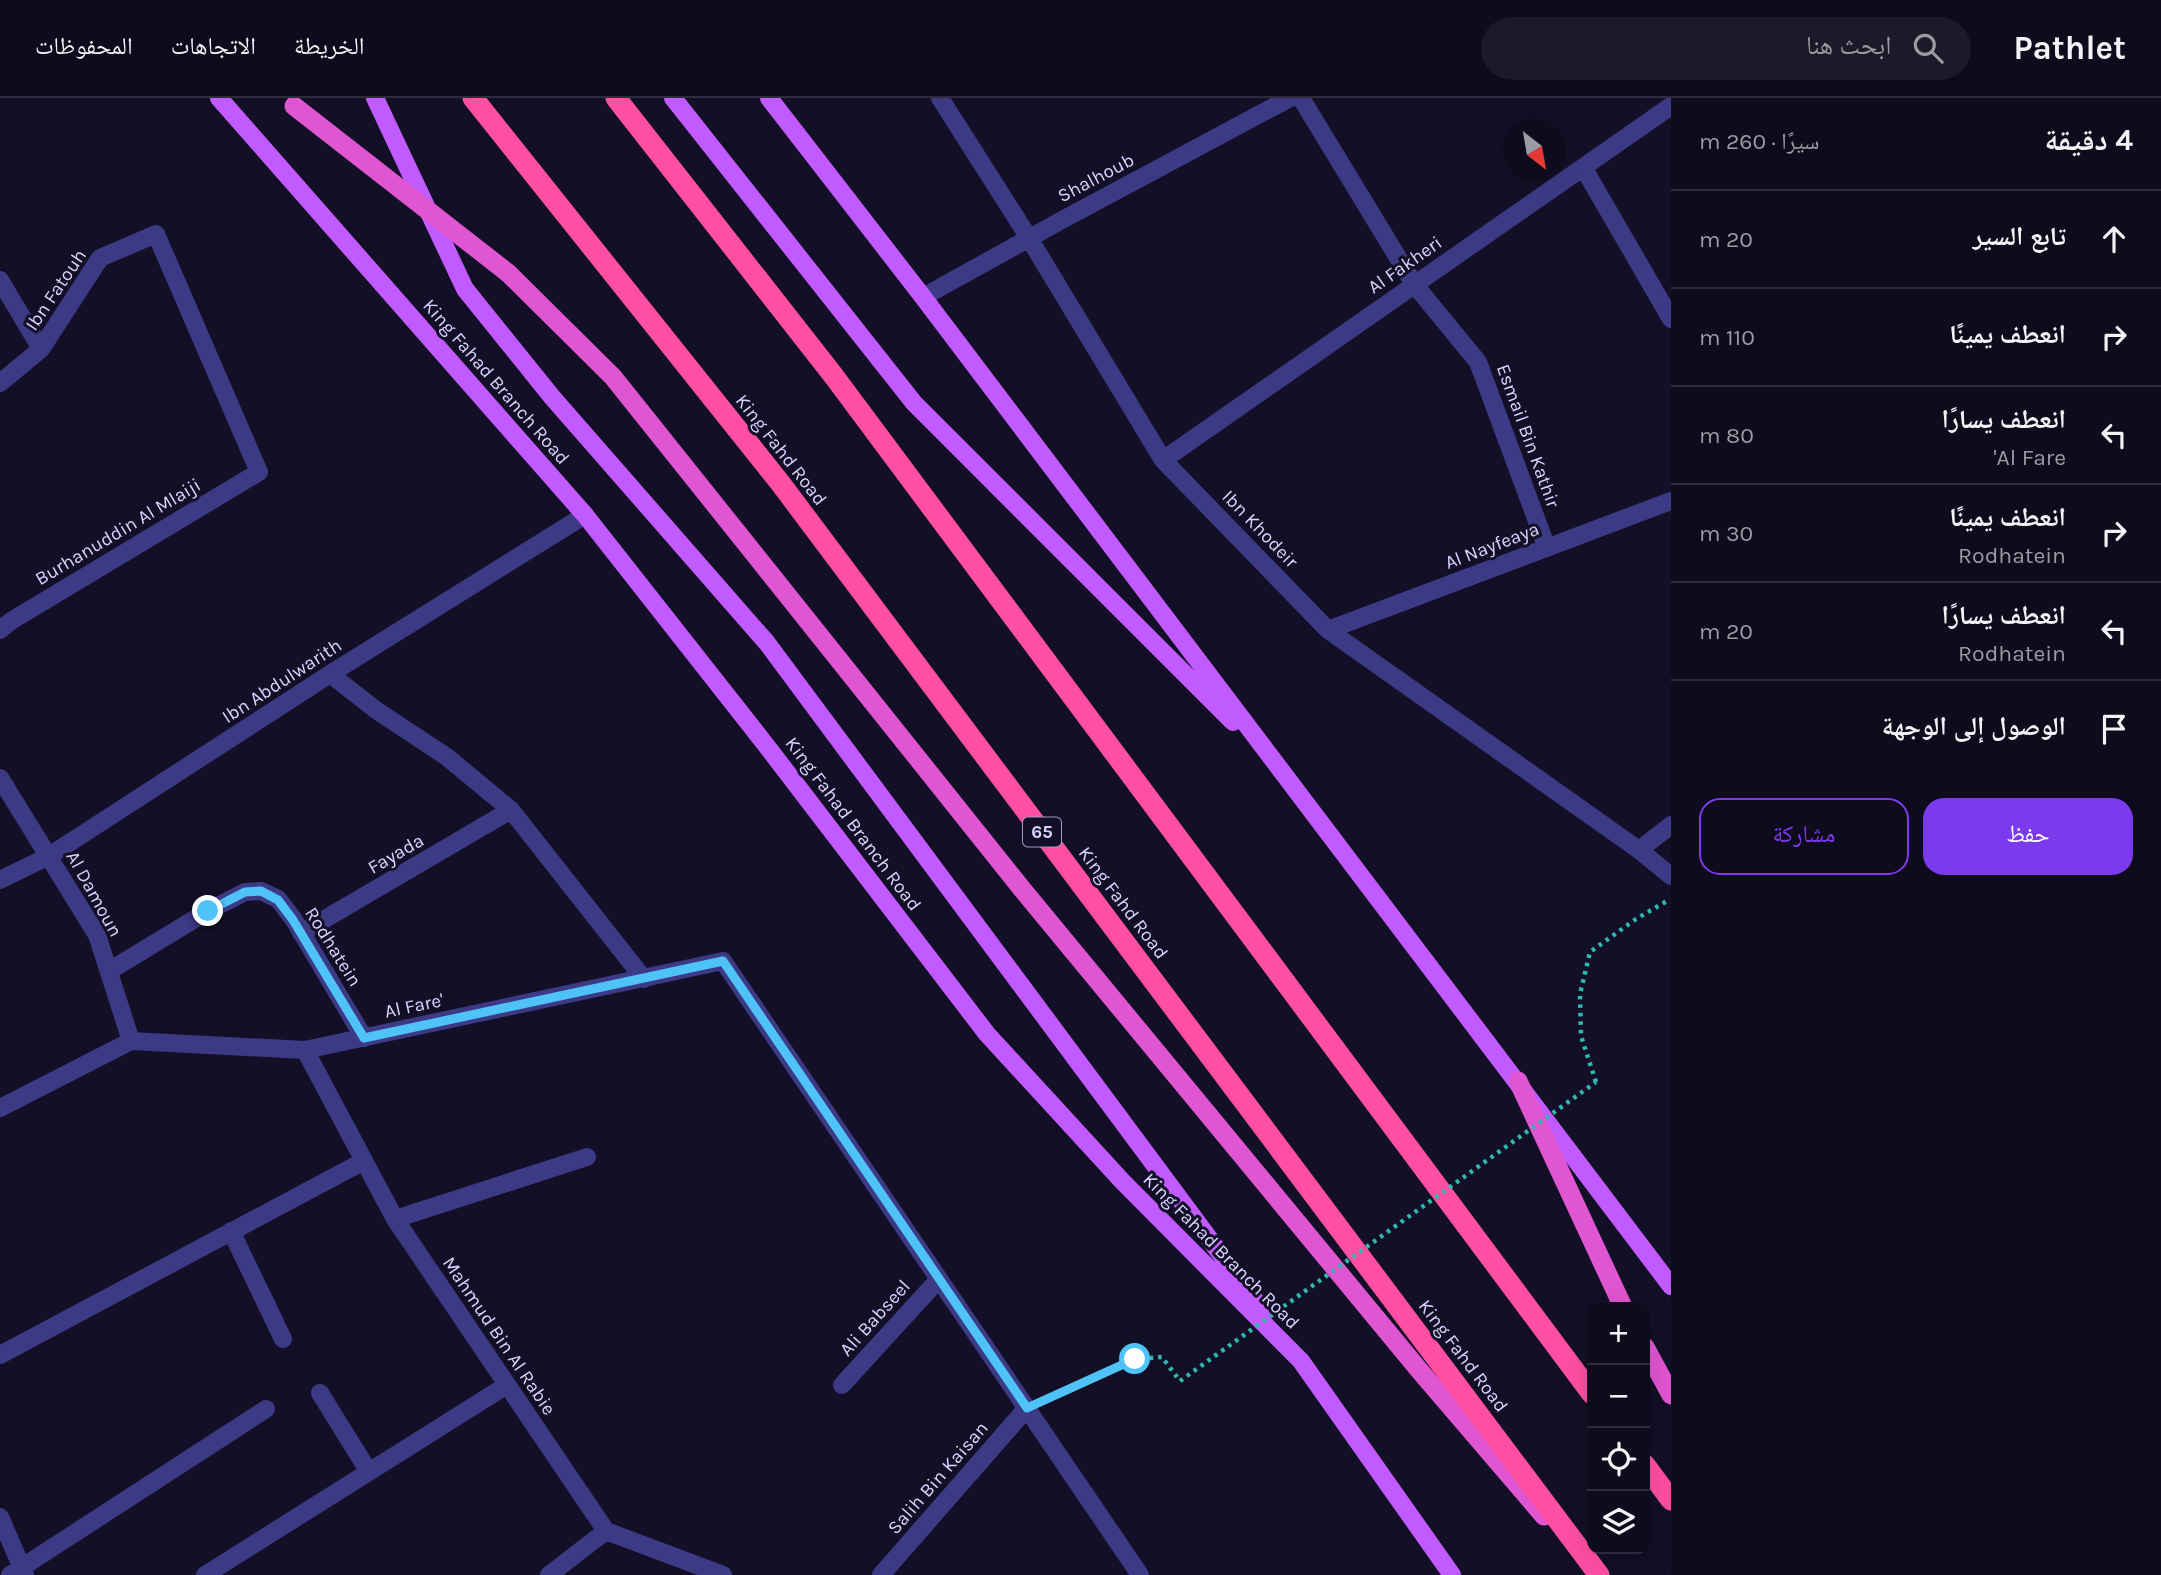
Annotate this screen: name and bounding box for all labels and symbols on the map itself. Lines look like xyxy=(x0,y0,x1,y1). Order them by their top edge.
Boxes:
north arrow xyxy=(1503,119,1566,182)
street label: Shalhoub xyxy=(1054,149,1138,207)
street label: Al Fakheri xyxy=(1364,232,1446,298)
street label: Ibn Fatouh xyxy=(21,245,91,335)
street label: King Fahad Branch Road xyxy=(418,295,574,469)
street label: Esmail Bin Kathir xyxy=(1492,361,1564,511)
street label: King Fahd Road xyxy=(731,390,831,510)
street label: Burhanuddin Al Mlaiji xyxy=(31,474,205,590)
street label: Ibn Khodeir xyxy=(1218,486,1303,573)
street label: Al Nayfeaya xyxy=(1442,518,1542,574)
street label: Ibn Abdulwarith xyxy=(218,634,346,728)
street label: King Fahad Branch Road xyxy=(781,733,925,915)
road number: 65 xyxy=(1023,818,1061,846)
street label: Fayada xyxy=(364,829,428,879)
street label: King Fahd Road xyxy=(1074,843,1172,963)
street label: Al Damoun xyxy=(61,847,127,941)
route end xyxy=(192,895,223,926)
street label: Rodhatein xyxy=(300,903,366,991)
street label: Al Fare' xyxy=(382,989,446,1023)
street label: King Fahad Branch Road xyxy=(1138,1168,1304,1334)
street label: Mahmud Bin Al Rabie xyxy=(438,1253,560,1419)
street label: Ali Babseel xyxy=(835,1275,915,1361)
street label: King Fahd Road xyxy=(1414,1296,1512,1416)
route start xyxy=(1119,1343,1150,1374)
street label: Salih Bin Kaisan xyxy=(883,1417,993,1539)

